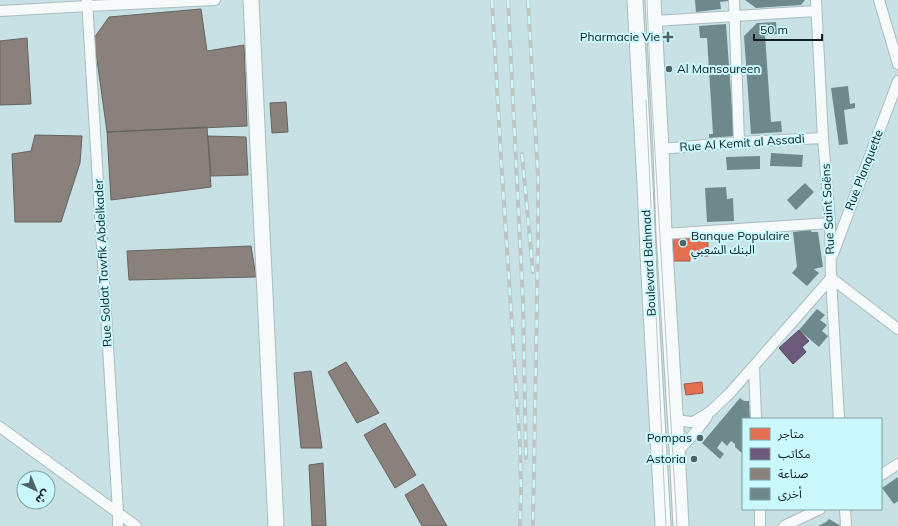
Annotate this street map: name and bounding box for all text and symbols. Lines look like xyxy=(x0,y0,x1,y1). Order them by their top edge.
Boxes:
scale bar xyxy=(754,16,822,42)
text: 50 m xyxy=(760,22,788,37)
place label: Pharmacie Vie xyxy=(580,29,660,44)
marker: Pharmacie Vie xyxy=(663,32,673,42)
place label: Al Mansoureen xyxy=(677,61,760,76)
marker: Al Mansoureen xyxy=(664,64,674,74)
street label: Rue Planquette xyxy=(841,127,886,212)
street label: Rue Al Kemit al Assadi xyxy=(679,131,805,154)
street label: Rue Saint Saëns xyxy=(818,163,837,255)
street label: Rue Soldat Tawfik Abdelkader xyxy=(91,178,114,347)
street label: Boulevard Bahmad xyxy=(638,209,659,317)
place label: Banque Populaire البنك الشعبي xyxy=(691,228,789,260)
marker: Banque Populaire البنك الشعبي xyxy=(678,238,688,248)
legend xyxy=(742,418,882,510)
text: متاجر xyxy=(777,426,804,441)
place label: Pompas xyxy=(647,430,692,445)
marker: Pompas xyxy=(695,433,705,443)
text: مكاتب xyxy=(778,446,811,461)
place label: Astoria xyxy=(646,451,686,466)
marker: Astoria xyxy=(689,454,699,464)
text: صناعة xyxy=(778,466,808,481)
north arrow xyxy=(16,470,56,510)
text: أخرى xyxy=(778,486,802,501)
text: ش xyxy=(33,487,53,507)

